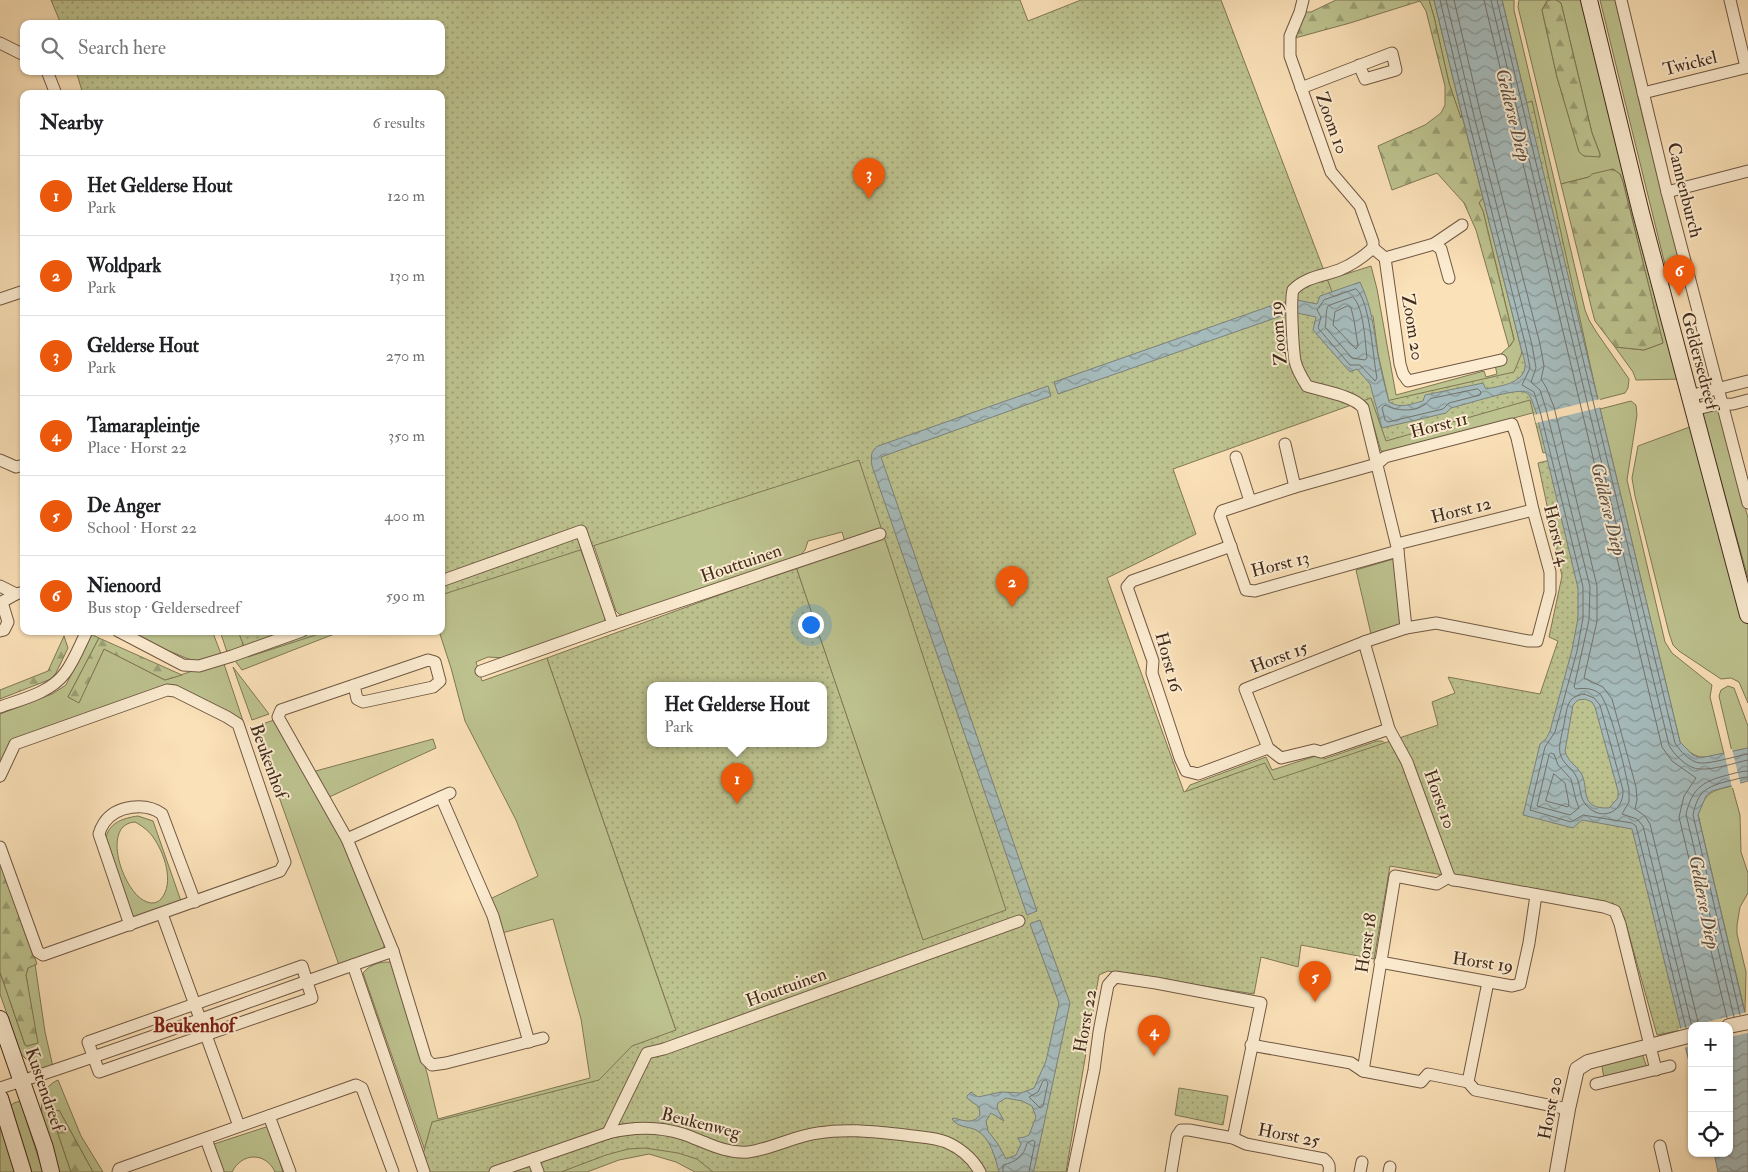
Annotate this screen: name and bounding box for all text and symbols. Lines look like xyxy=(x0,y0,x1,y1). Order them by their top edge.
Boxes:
search box xyxy=(20,20,445,75)
icon: search xyxy=(38,34,66,62)
text: Search here xyxy=(78,36,166,60)
street label: Twickel xyxy=(1661,46,1720,81)
water label: Gelderse Diep xyxy=(1490,66,1536,164)
street label: Zoom 10 xyxy=(1310,89,1353,157)
text: Nearby xyxy=(40,109,103,136)
text: 6 results xyxy=(373,113,425,133)
street label: Cannenburch xyxy=(1662,140,1708,241)
pin: 3 xyxy=(853,158,885,199)
text: Het Gelderse Hout xyxy=(87,174,232,198)
text: 1 xyxy=(53,186,59,206)
text: 120 m xyxy=(387,186,425,206)
text: Park xyxy=(87,198,116,218)
text: Woldpark xyxy=(87,254,161,278)
pin: 6 xyxy=(1663,255,1695,296)
text: 2 xyxy=(52,266,60,286)
text: 130 m xyxy=(389,266,425,286)
text: Park xyxy=(87,278,116,298)
street label: Zoom 20 xyxy=(1396,292,1429,362)
street label: Zoom 19 xyxy=(1264,300,1293,366)
street label: Geldersedreef xyxy=(1675,310,1724,416)
text: Gelderse Hout xyxy=(87,334,199,358)
text: 3 xyxy=(53,346,59,366)
text: 270 m xyxy=(386,346,425,366)
text: Park xyxy=(87,358,116,378)
street label: Horst 11 xyxy=(1408,407,1470,444)
text: Tamarapleintje xyxy=(87,414,200,438)
text: 4 xyxy=(52,426,60,446)
text: 350 m xyxy=(388,426,425,446)
text: Place · Horst 22 xyxy=(87,438,187,458)
water label: Gelderse Diep xyxy=(1585,460,1631,558)
street label: Horst 12 xyxy=(1429,492,1494,529)
text: De Anger xyxy=(87,494,161,518)
street label: Horst 14 xyxy=(1538,502,1575,569)
text: 5 xyxy=(52,506,60,526)
text: 400 m xyxy=(384,506,425,526)
text: School · Horst 22 xyxy=(87,518,197,538)
street label: Houttuinen xyxy=(698,539,785,588)
street label: Horst 13 xyxy=(1249,546,1312,583)
pin: 2 xyxy=(996,566,1028,607)
text: Nienoord xyxy=(87,574,161,598)
text: 6 xyxy=(52,586,60,606)
text: 590 m xyxy=(386,586,425,606)
text: Bus stop · Geldersedreef xyxy=(87,598,240,618)
your location xyxy=(798,612,824,638)
street label: Horst 16 xyxy=(1150,630,1188,696)
street label: Horst 15 xyxy=(1247,636,1311,679)
popup xyxy=(647,682,827,747)
text: Het Gelderse Hout xyxy=(664,693,810,717)
text: Park xyxy=(664,717,693,737)
street label: Beukenhof xyxy=(244,721,294,805)
pin: 1 xyxy=(721,763,753,804)
street label: Horst 10 xyxy=(1418,766,1461,832)
water label: Gelderse Diep xyxy=(1683,853,1725,951)
street label: Horst 18 xyxy=(1350,911,1383,975)
street label: Horst 19 xyxy=(1451,947,1515,978)
pin: 5 xyxy=(1299,961,1331,1002)
street label: Houttuinen xyxy=(743,962,830,1013)
street label: Horst 22 xyxy=(1069,988,1102,1055)
district label: Beukenhof xyxy=(153,1014,238,1038)
pin: 4 xyxy=(1138,1015,1170,1056)
map controls xyxy=(1688,1022,1733,1157)
button: + xyxy=(1688,1022,1733,1067)
street label: Kustendreef xyxy=(20,1044,71,1137)
button: − xyxy=(1688,1067,1733,1112)
street label: Horst 20 xyxy=(1533,1074,1568,1142)
street label: Beukenweg xyxy=(659,1103,744,1145)
button: locate xyxy=(1688,1112,1733,1157)
street label: Horst 25 xyxy=(1256,1118,1322,1153)

